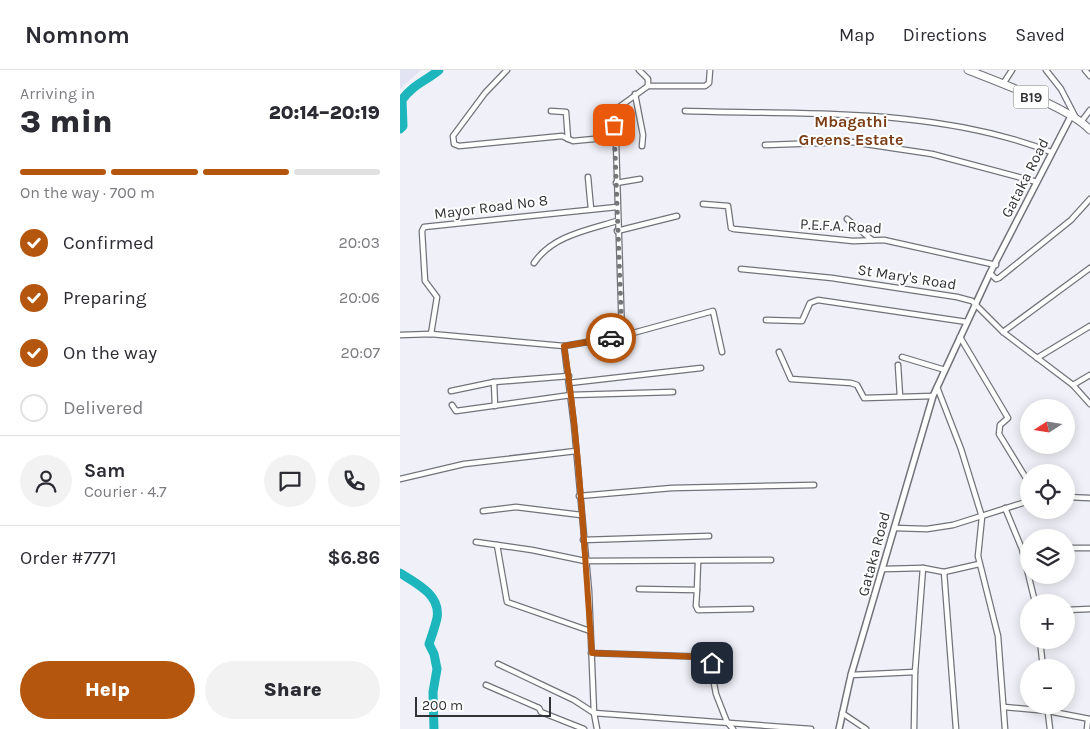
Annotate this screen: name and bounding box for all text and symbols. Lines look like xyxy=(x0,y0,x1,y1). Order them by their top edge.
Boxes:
text: Nomnom xyxy=(25,21,130,49)
text: Map xyxy=(839,24,875,46)
text: Directions xyxy=(903,24,987,46)
text: Saved xyxy=(1015,24,1065,46)
text: Arriving in xyxy=(20,84,95,103)
road number: B19 xyxy=(1014,86,1048,108)
text: 20:14–20:19 xyxy=(269,102,380,124)
text: 3 min xyxy=(20,103,113,140)
pin xyxy=(593,104,635,146)
icon: bag xyxy=(600,111,628,139)
district label: Mbagathi Greens Estate xyxy=(799,112,903,149)
street label: Gataka Road xyxy=(997,135,1053,221)
text: On the way · 700 m xyxy=(20,183,155,202)
street label: Mayor Road No 8 xyxy=(433,191,549,223)
street label: P.E.F.A. Road xyxy=(800,215,882,237)
icon: check xyxy=(20,229,48,257)
text: Confirmed xyxy=(63,232,154,254)
text: 20:03 xyxy=(339,233,380,252)
street label: St Mary's Road xyxy=(856,260,958,294)
icon: check xyxy=(20,284,48,312)
text: Preparing xyxy=(63,287,146,309)
text: 20:06 xyxy=(339,288,380,307)
courier xyxy=(586,313,636,363)
icon: car xyxy=(597,324,625,352)
icon: check xyxy=(20,339,48,367)
text: On the way xyxy=(63,342,157,364)
text: 20:07 xyxy=(341,343,380,362)
text: Delivered xyxy=(63,397,143,419)
north arrow xyxy=(1020,399,1075,454)
map controls xyxy=(1020,399,1075,714)
button: person xyxy=(20,455,72,507)
button: chat xyxy=(264,455,316,507)
button: phone xyxy=(328,455,380,507)
text: Sam xyxy=(84,460,125,482)
button: locate xyxy=(1020,464,1075,519)
text: Courier · 4.7 xyxy=(84,482,167,501)
street label: Gataka Road xyxy=(854,510,894,598)
button: layers xyxy=(1020,529,1075,584)
text: Order #7771 xyxy=(20,547,116,569)
text: $6.86 xyxy=(327,547,380,569)
button: + xyxy=(1020,594,1075,649)
pin xyxy=(691,642,733,684)
icon: home xyxy=(698,649,726,677)
button: − xyxy=(1020,659,1075,714)
button: Help xyxy=(20,661,195,719)
button: Share xyxy=(205,661,380,719)
scale bar xyxy=(415,694,551,717)
text: 200 m xyxy=(422,697,463,714)

